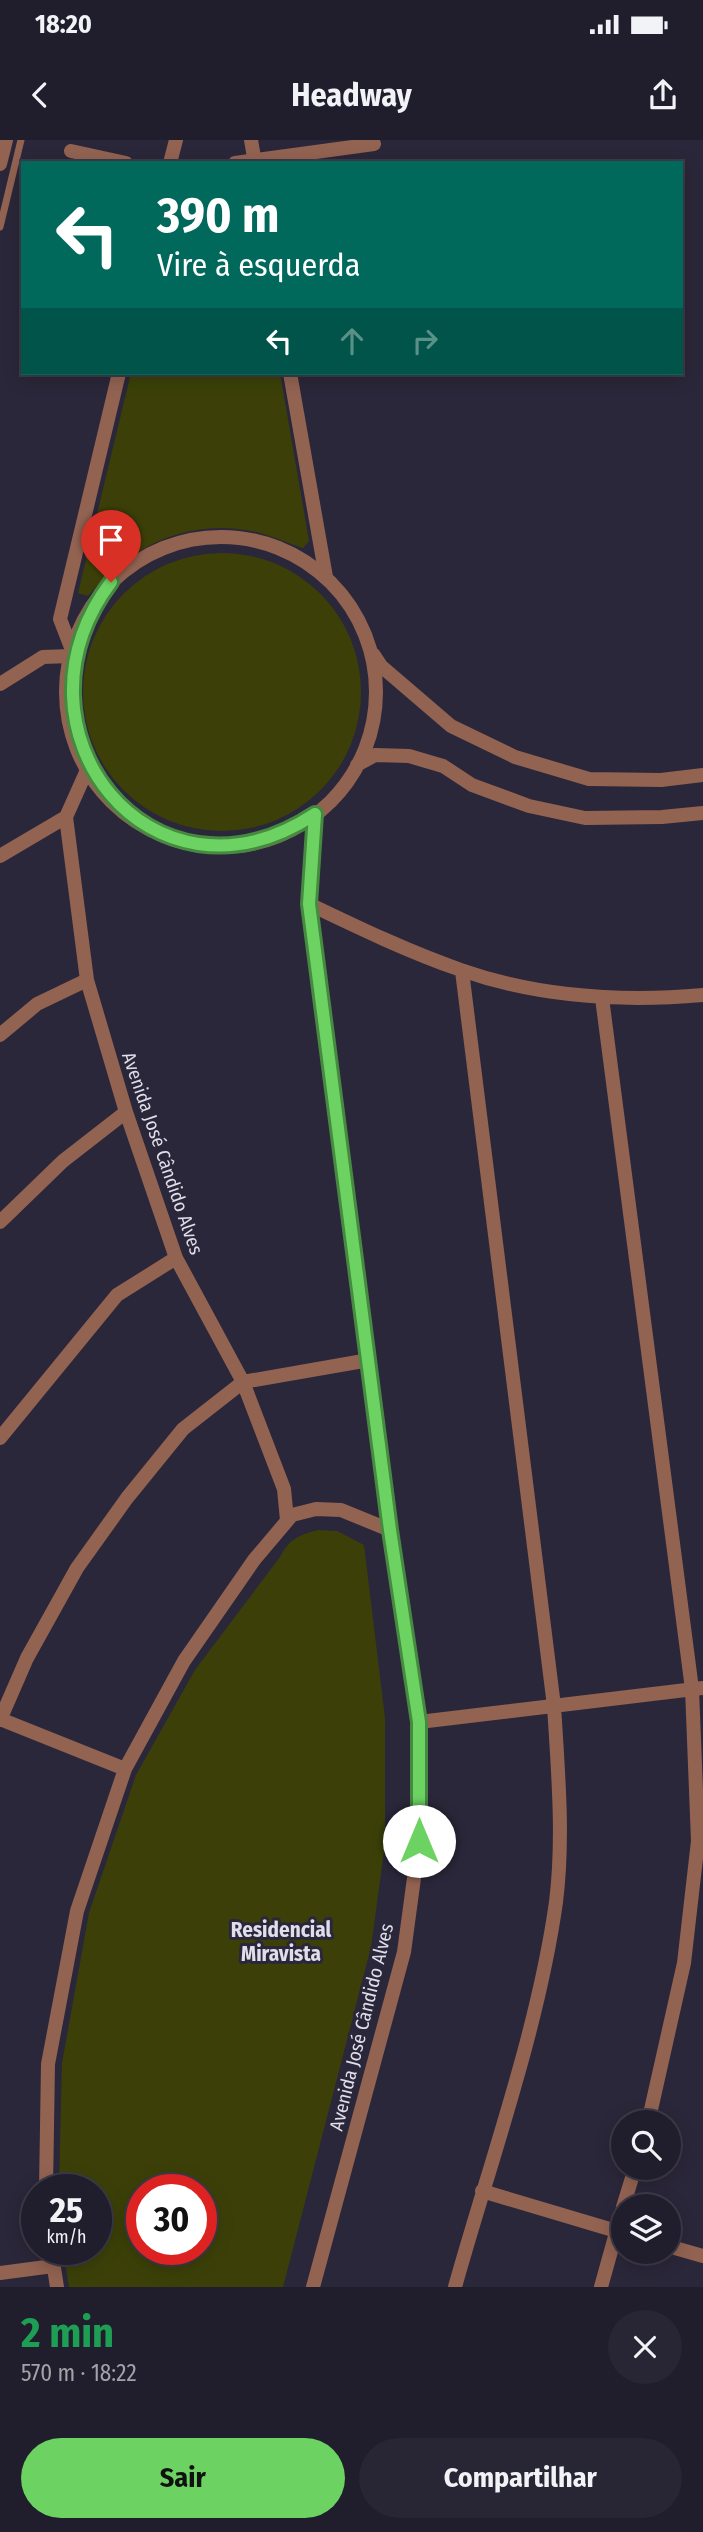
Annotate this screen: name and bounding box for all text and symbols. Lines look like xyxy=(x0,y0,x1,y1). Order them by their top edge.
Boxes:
text: 18:20 xyxy=(35,9,92,40)
icon: back xyxy=(21,76,59,114)
text: Headway xyxy=(291,76,412,114)
icon: share xyxy=(644,76,682,114)
text: 390 m xyxy=(157,186,279,245)
icon: left xyxy=(42,189,133,280)
text: Vire à esquerda xyxy=(157,246,360,284)
icon: left xyxy=(260,322,298,360)
icon: ahead xyxy=(333,322,371,360)
icon: right xyxy=(406,322,444,360)
pin xyxy=(81,510,141,582)
icon: arrive xyxy=(92,521,130,559)
street label: Avenida José Cândido Alves xyxy=(117,1049,208,1257)
position arrow xyxy=(382,1804,456,1878)
district label: Residencial Miravista xyxy=(231,1917,331,1967)
street label: Avenida José Cândido Alves xyxy=(325,1921,398,2133)
map controls xyxy=(611,2110,681,2264)
button: search xyxy=(611,2110,681,2180)
speed limit sign: 30 xyxy=(126,2174,217,2265)
text: 25 xyxy=(50,2189,83,2231)
button: layers xyxy=(611,2194,681,2264)
text: km/h xyxy=(46,2226,87,2248)
text: 2 min xyxy=(21,2308,114,2358)
button: close xyxy=(608,2310,682,2384)
text: 570 m · 18:22 xyxy=(21,2359,137,2387)
button: Sair xyxy=(21,2438,345,2518)
button: Compartilhar xyxy=(359,2438,682,2518)

